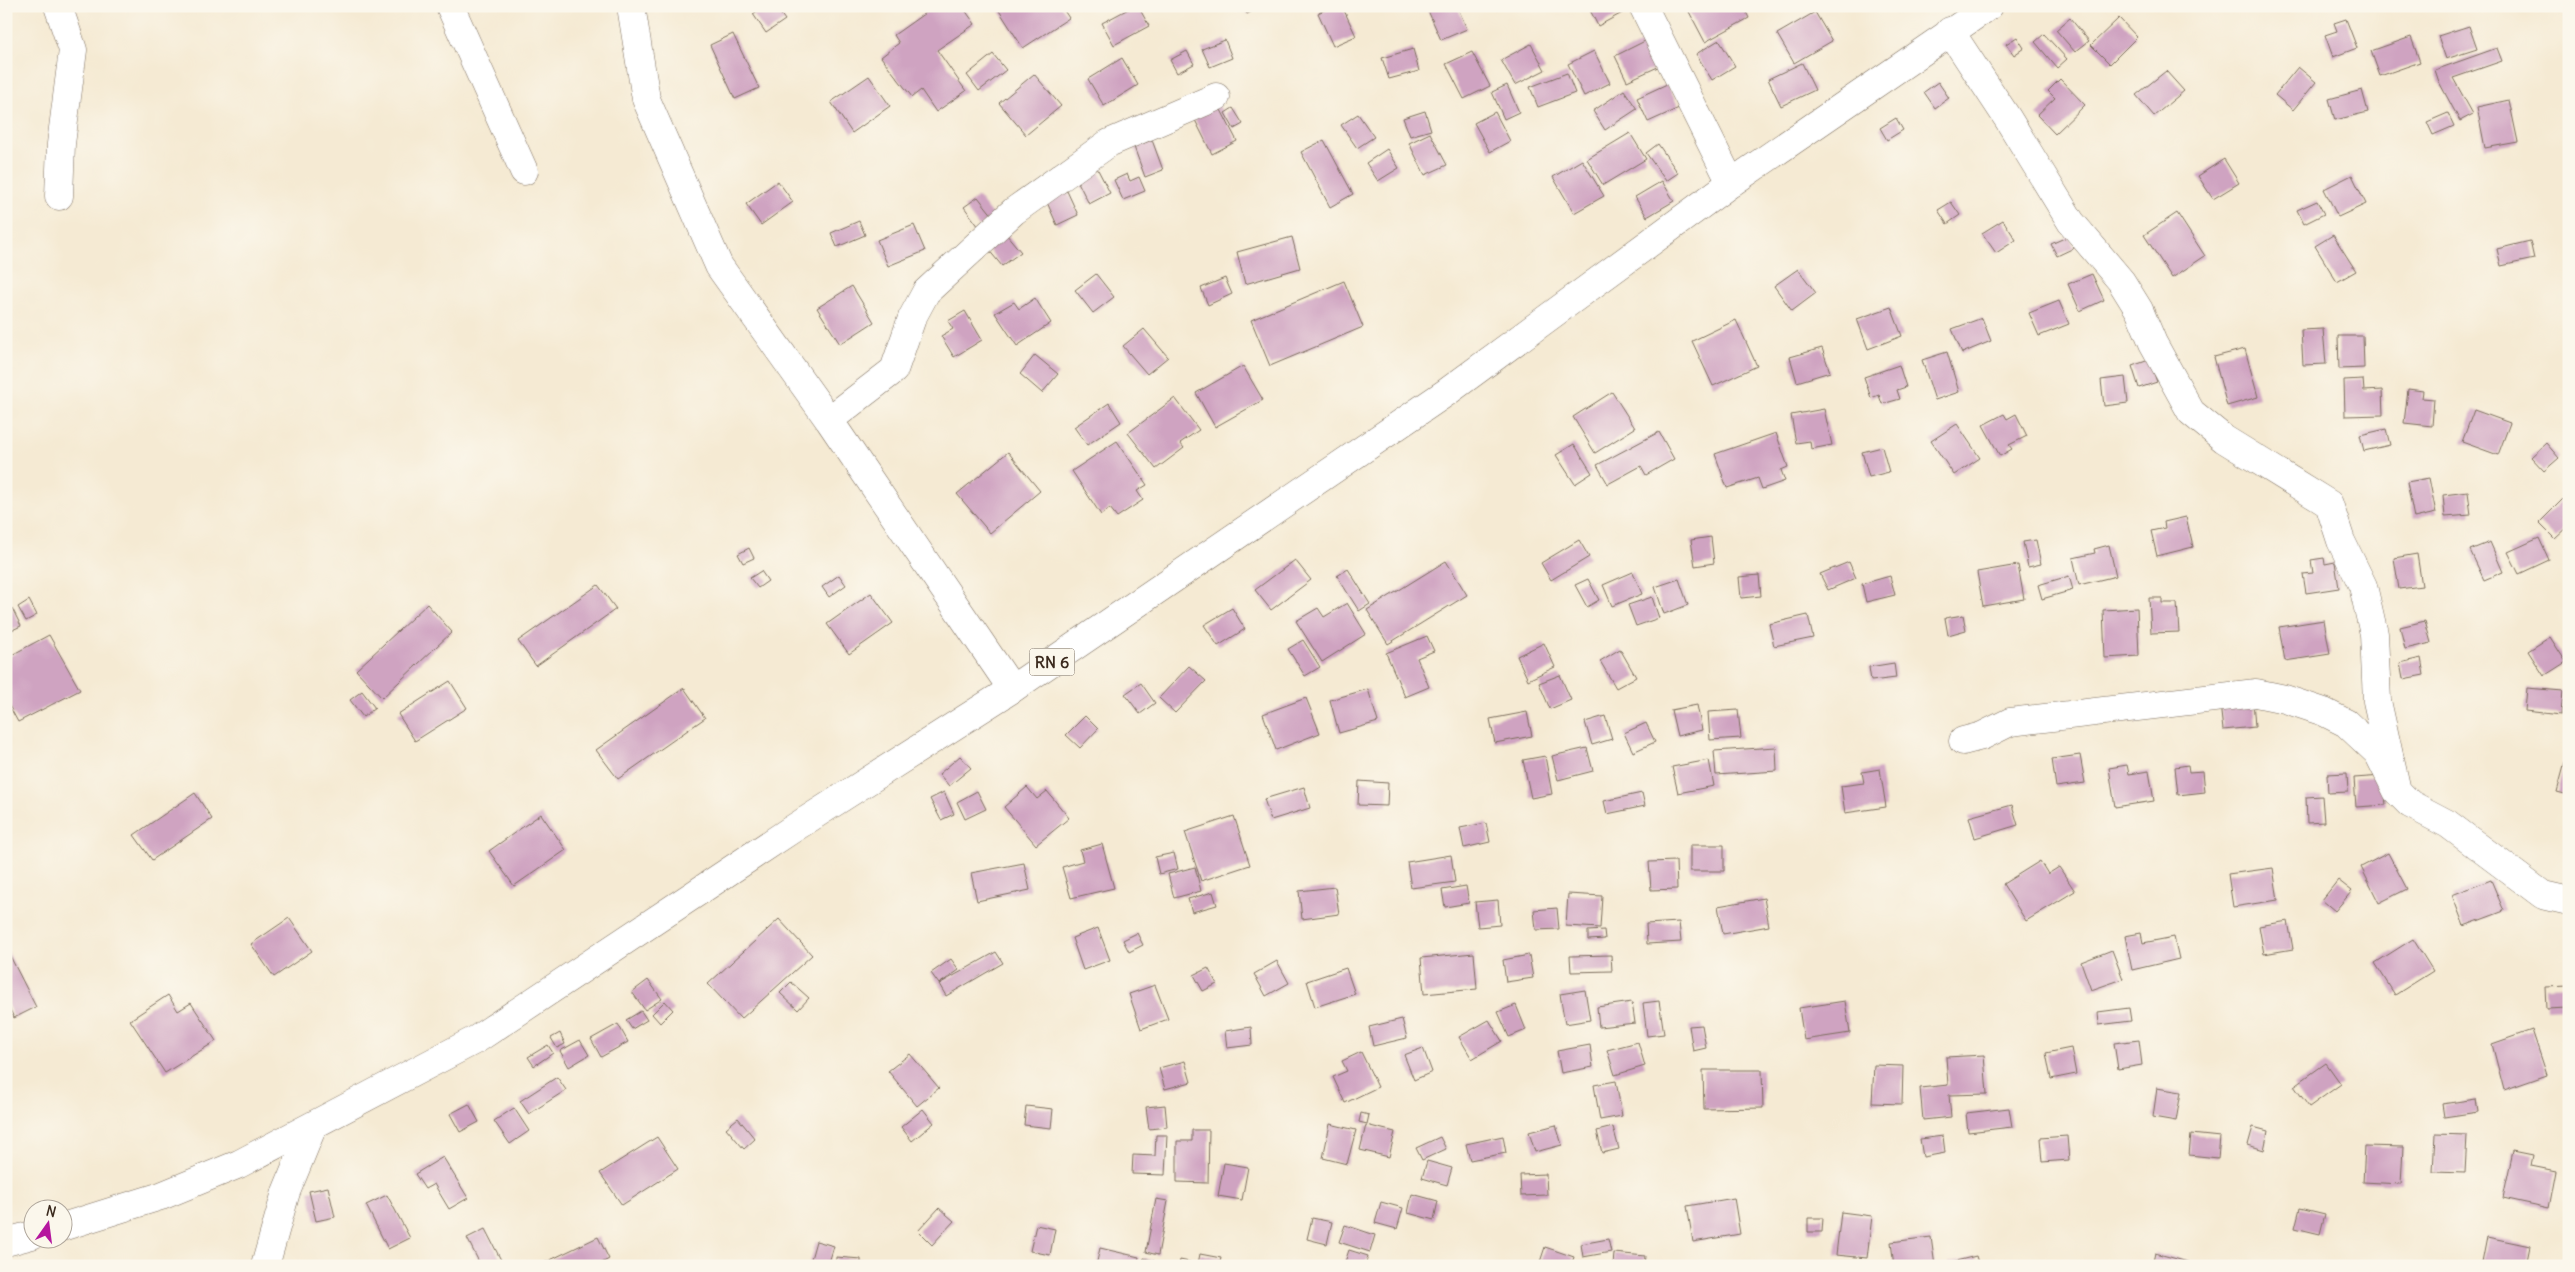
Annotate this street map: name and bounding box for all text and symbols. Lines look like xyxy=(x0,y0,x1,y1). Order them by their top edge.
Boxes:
road number: RN 6 xyxy=(1030,649,1074,676)
north arrow xyxy=(22,1200,72,1250)
text: N xyxy=(44,1201,58,1221)

